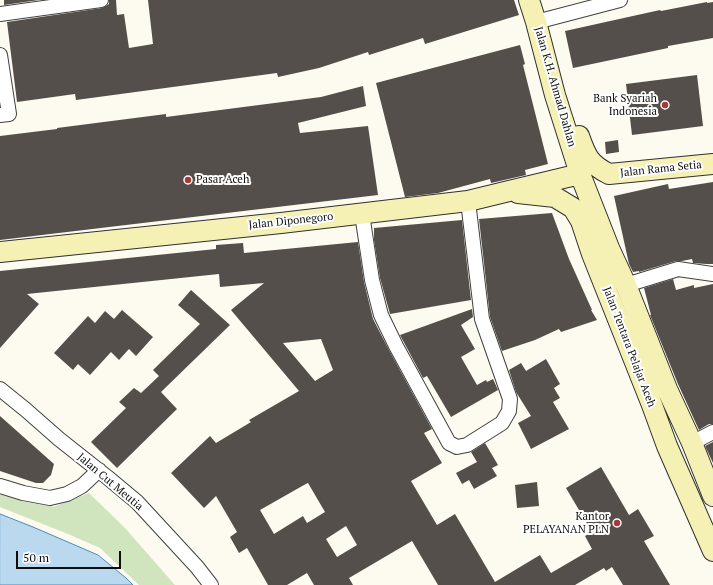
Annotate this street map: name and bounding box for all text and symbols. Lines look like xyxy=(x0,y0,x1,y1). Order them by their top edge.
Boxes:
street label: Jalan K.H. Ahmad Dahlan xyxy=(532,25,578,149)
place label: Bank Syariah Indonesia xyxy=(593,92,657,118)
marker: Bank Syariah Indonesia xyxy=(660,100,670,110)
street label: Jalan Rama Setia xyxy=(620,158,702,180)
place label: Pasar Aceh xyxy=(196,173,249,187)
marker: Pasar Aceh xyxy=(183,175,193,185)
street label: Jalan Diponegoro xyxy=(248,210,334,232)
street label: Jalan Tentara Pelajar Aceh xyxy=(600,285,658,409)
street label: Jalan Cut Meutia xyxy=(74,451,146,513)
place label: Kantor PELAYANAN PLN xyxy=(523,510,609,536)
marker: Kantor PELAYANAN PLN xyxy=(612,518,622,528)
scale bar xyxy=(18,543,123,569)
text: 50 m xyxy=(23,550,49,565)

